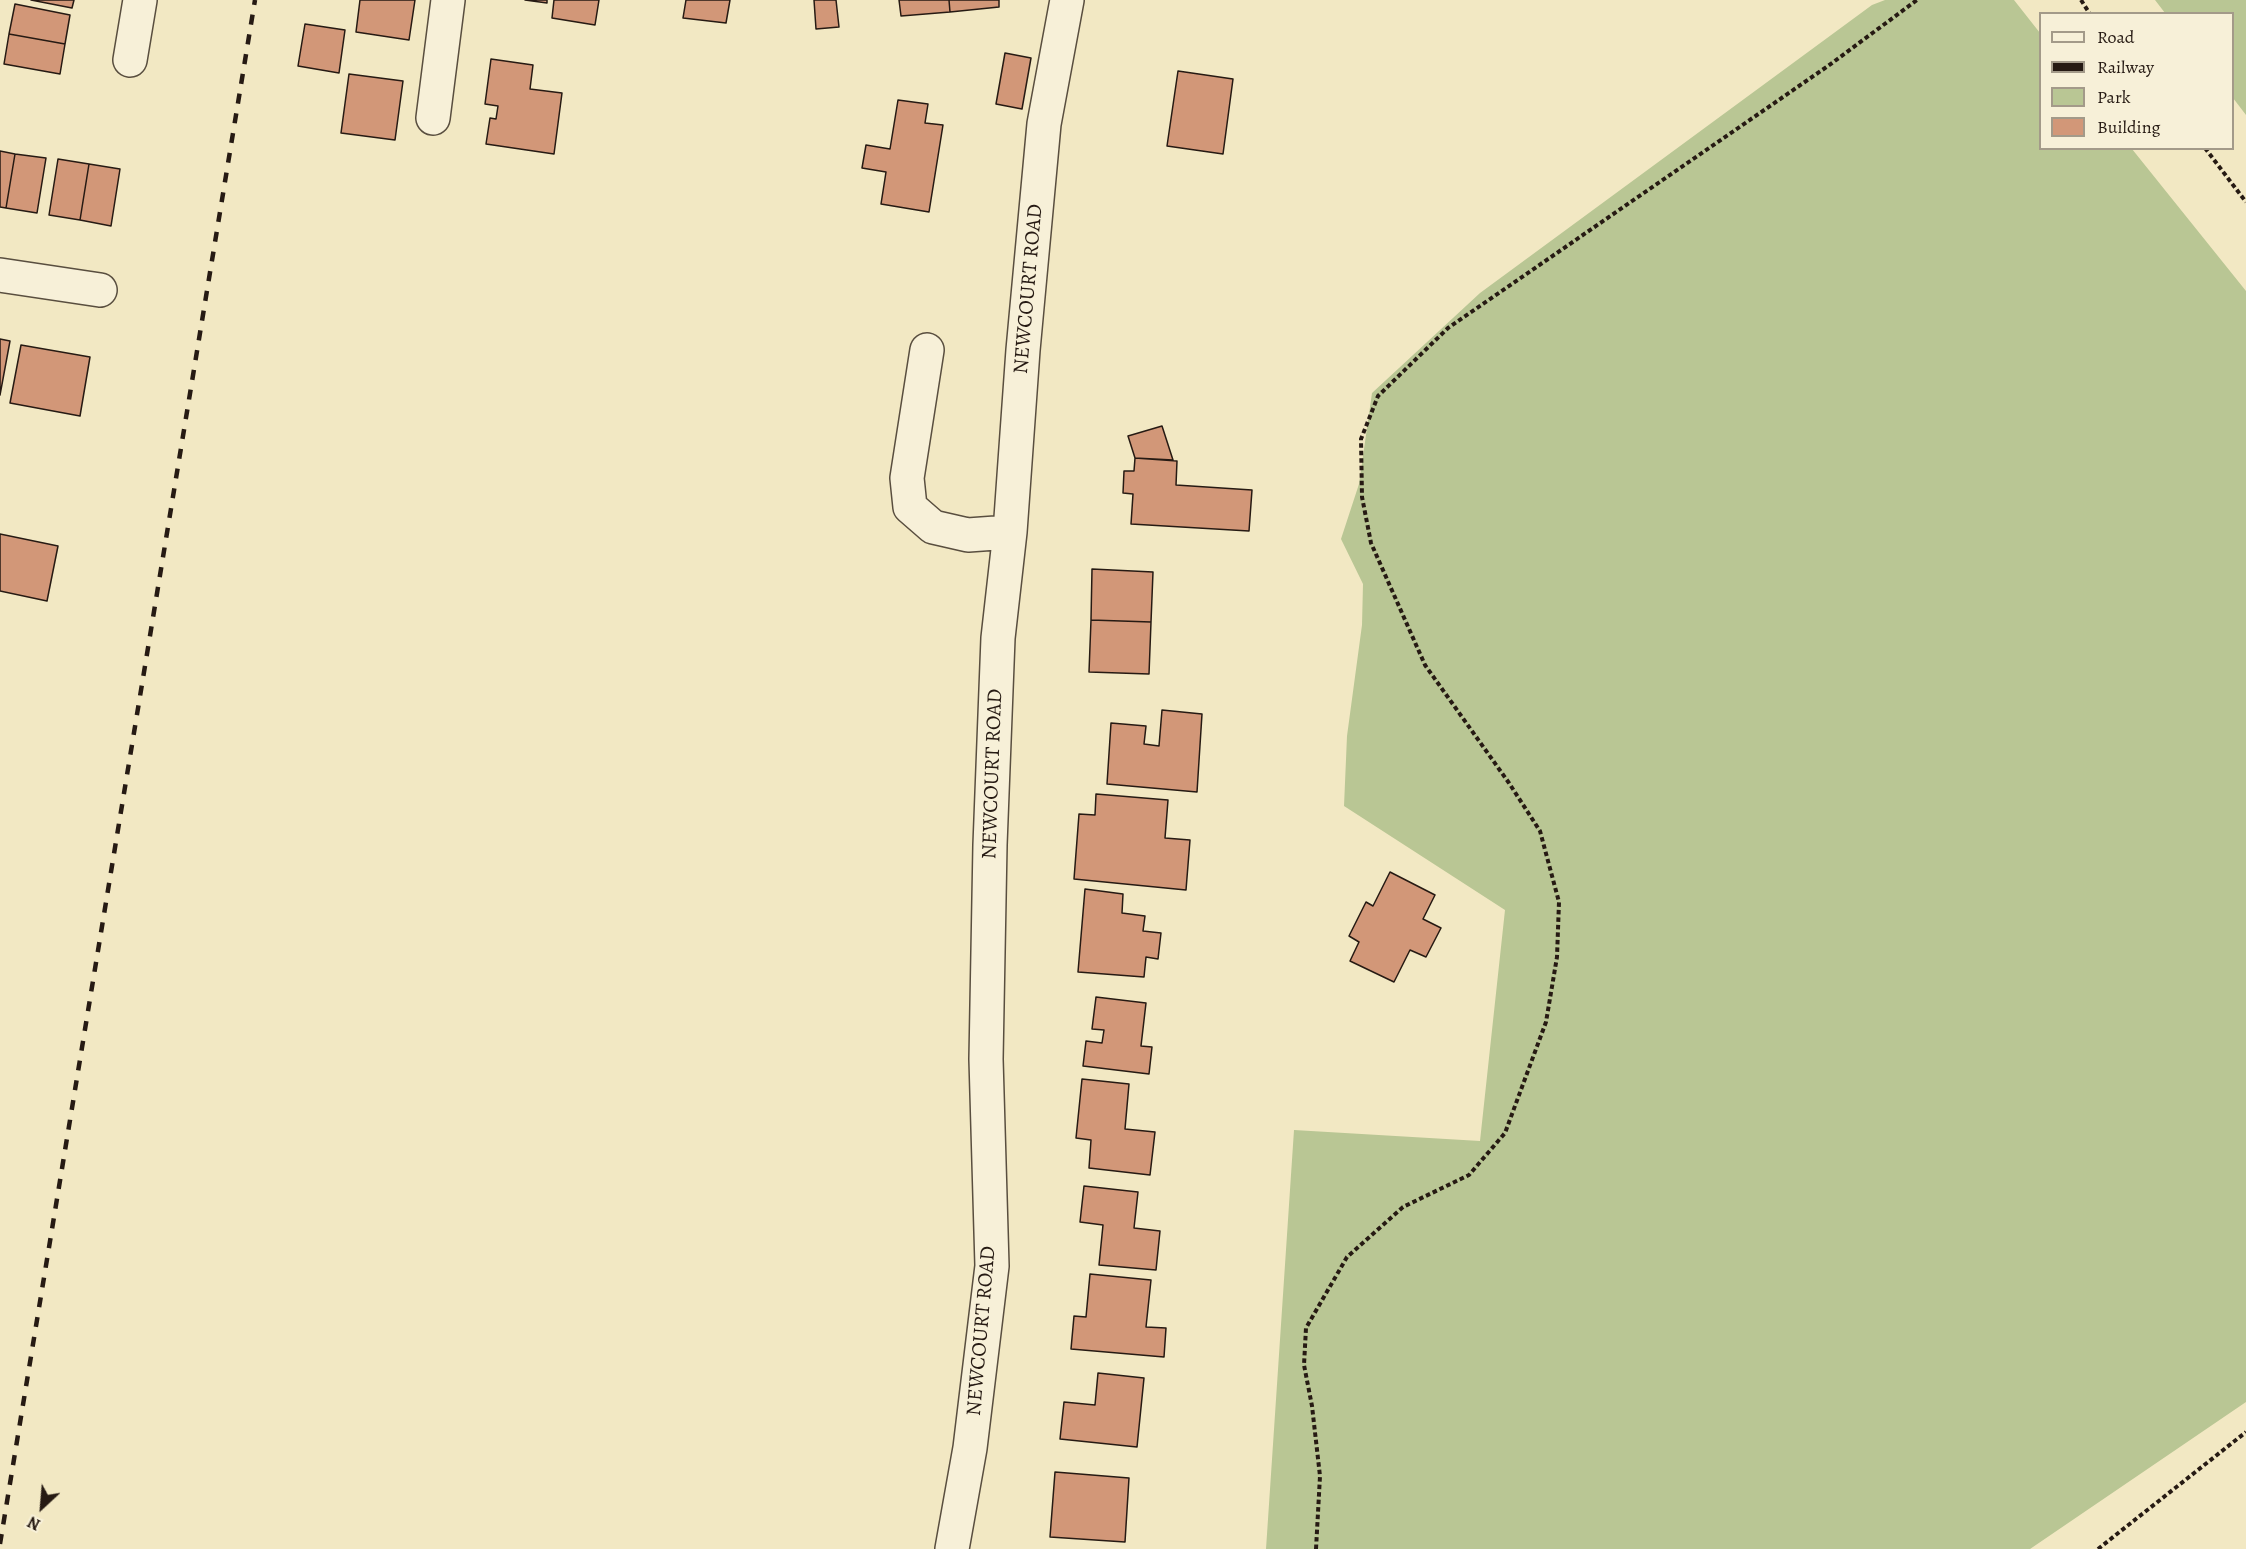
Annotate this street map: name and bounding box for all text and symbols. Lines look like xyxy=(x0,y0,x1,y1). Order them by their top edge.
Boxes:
legend xyxy=(2039,12,2234,150)
text: Road xyxy=(2097,25,2134,49)
text: Railway xyxy=(2097,55,2154,79)
text: Park xyxy=(2097,85,2131,109)
text: Building xyxy=(2097,115,2161,139)
street label: NEWCOURT ROAD xyxy=(1009,203,1049,375)
street label: NEWCOURT ROAD xyxy=(977,688,1009,860)
street label: NEWCOURT ROAD xyxy=(962,1245,1002,1417)
north arrow xyxy=(12,1477,72,1537)
text: N xyxy=(24,1511,44,1536)

